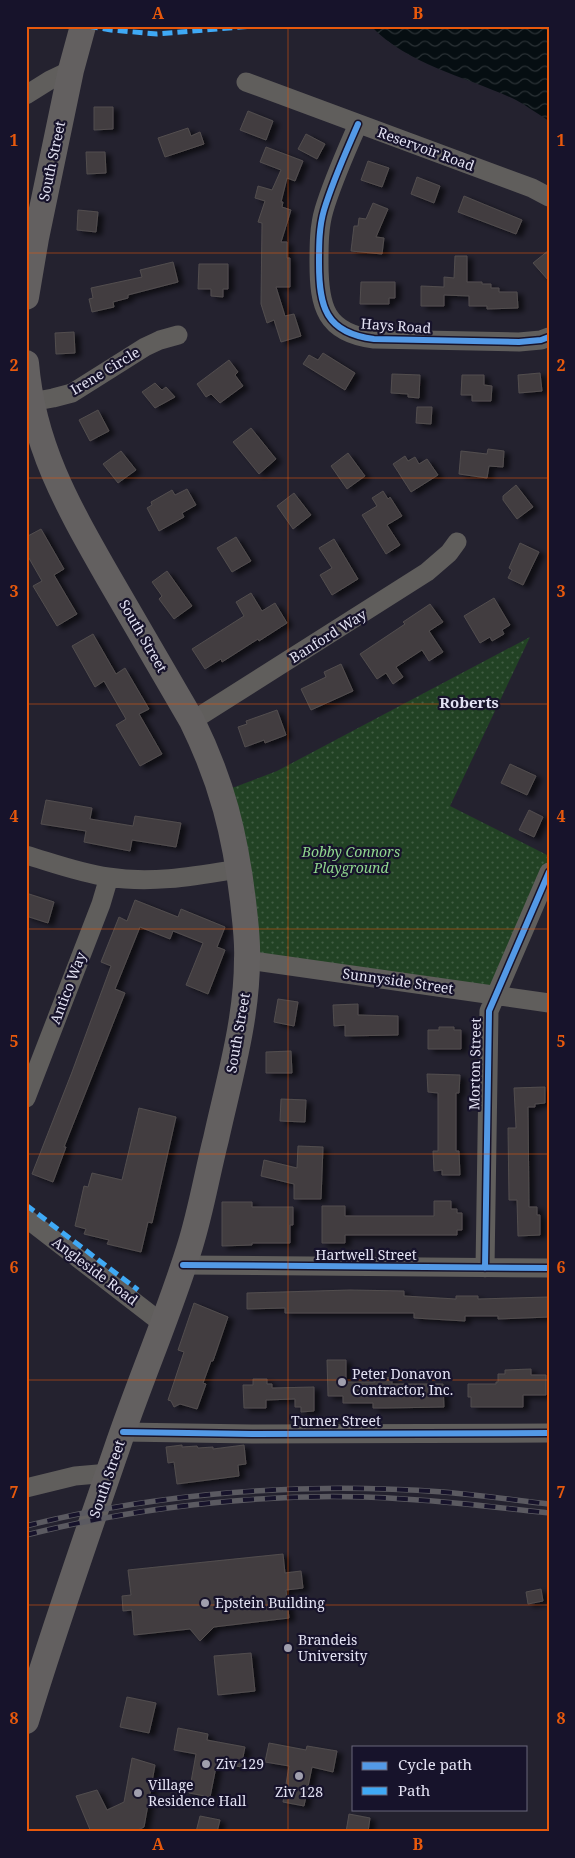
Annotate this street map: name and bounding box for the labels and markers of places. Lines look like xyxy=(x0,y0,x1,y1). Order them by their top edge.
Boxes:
place label: Peter Donavon Contractor, Inc. xyxy=(352,1364,453,1399)
marker: Peter Donavon Contractor, Inc. xyxy=(336,1376,348,1388)
place label: Epstein Building xyxy=(215,1593,325,1612)
marker: Epstein Building xyxy=(199,1597,211,1609)
place label: Brandeis University xyxy=(298,1630,367,1665)
marker: Brandeis University xyxy=(282,1642,294,1654)
place label: Ziv 129 xyxy=(216,1754,264,1773)
marker: Ziv 129 xyxy=(200,1758,212,1770)
marker: Ziv 128 xyxy=(293,1770,305,1782)
place label: Village Residence Hall xyxy=(148,1775,247,1810)
place label: Ziv 128 xyxy=(275,1782,323,1801)
marker: Village Residence Hall xyxy=(132,1787,144,1799)

